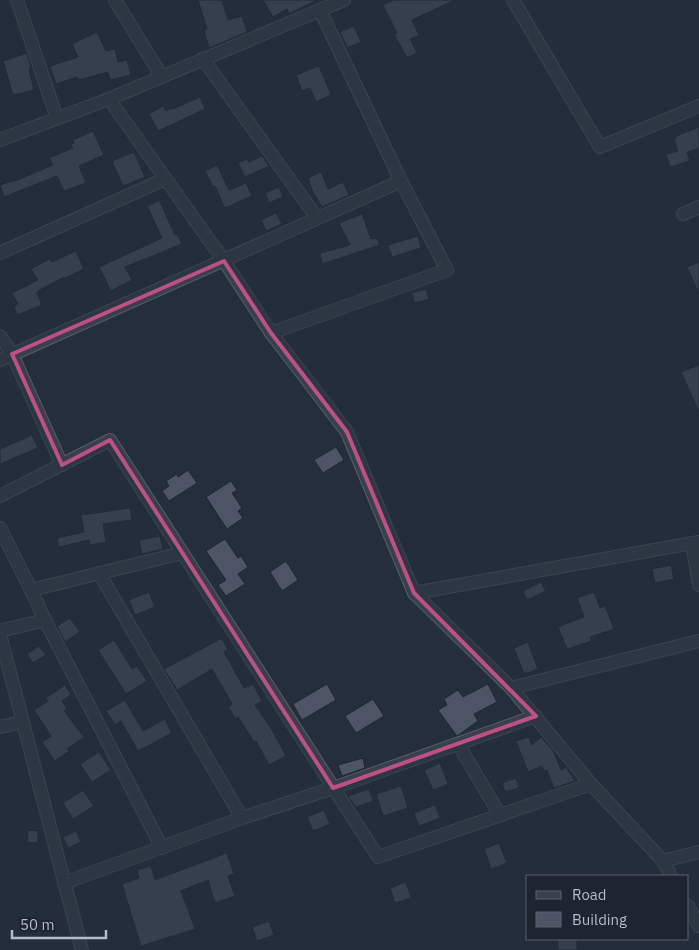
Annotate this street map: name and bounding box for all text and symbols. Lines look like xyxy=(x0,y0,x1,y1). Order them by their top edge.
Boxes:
legend xyxy=(526,875,689,940)
text: Road xyxy=(572,885,607,904)
scale bar xyxy=(12,908,106,940)
text: Building xyxy=(572,910,627,929)
text: 50 m xyxy=(20,915,55,934)

